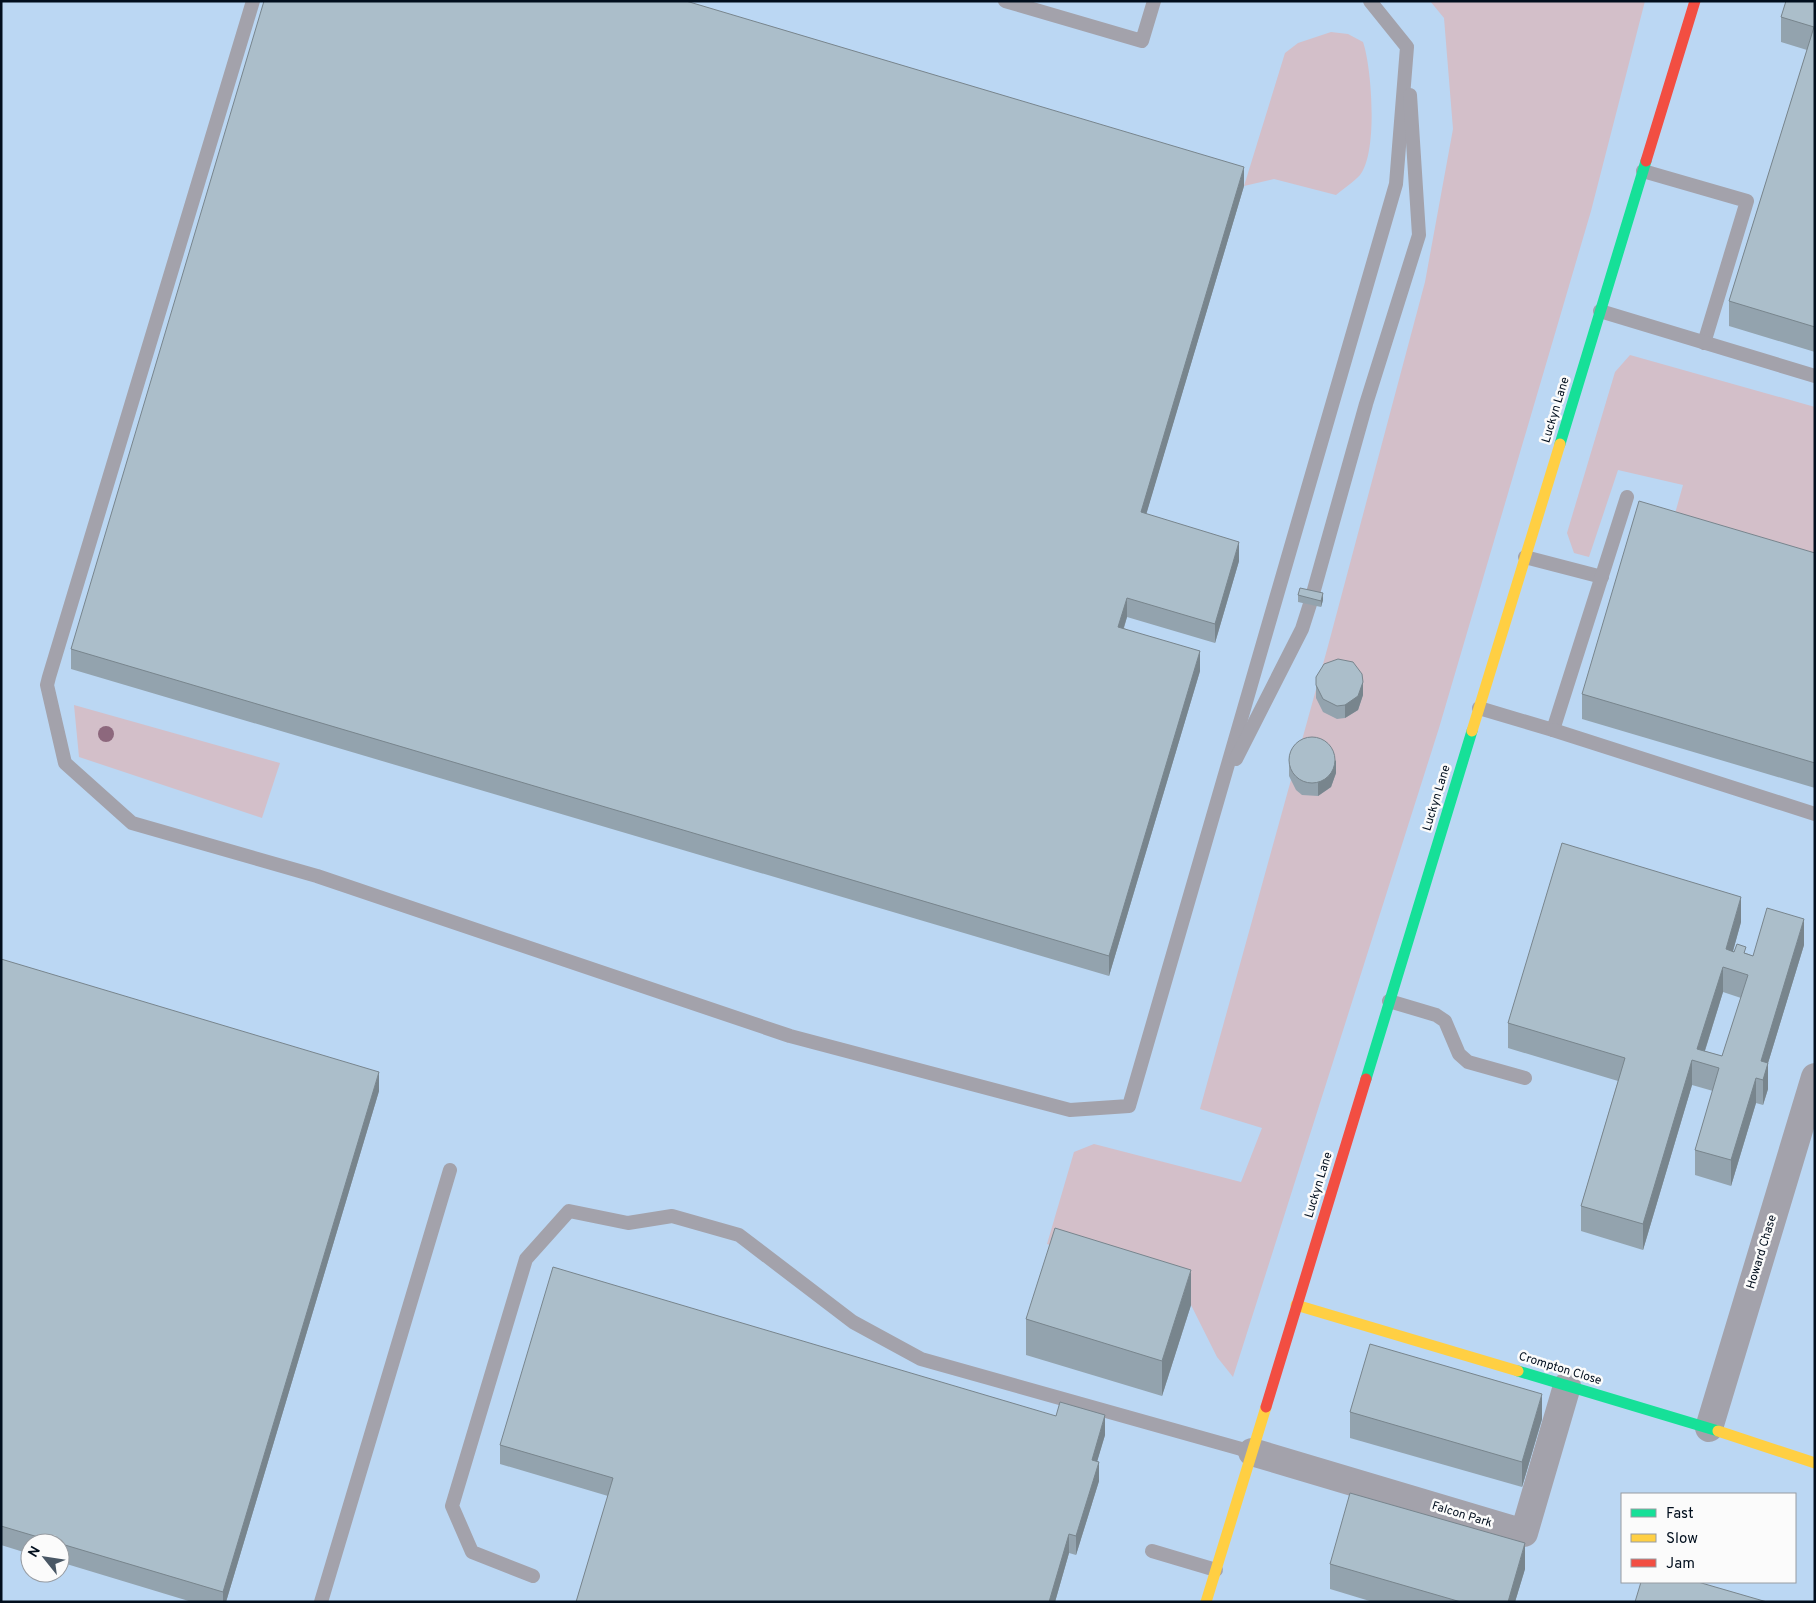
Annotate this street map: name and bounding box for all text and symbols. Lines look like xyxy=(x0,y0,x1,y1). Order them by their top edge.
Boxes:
street label: Luckyn Lane xyxy=(1538,375,1574,445)
street label: Luckyn Lane xyxy=(1419,763,1455,833)
street label: Luckyn Lane xyxy=(1301,1150,1337,1220)
street label: Howard Chase xyxy=(1743,1213,1781,1291)
street label: Crompton Close xyxy=(1517,1349,1603,1389)
legend xyxy=(1621,1493,1796,1583)
street label: Falcon Park xyxy=(1430,1498,1494,1532)
text: Fast xyxy=(1666,1505,1694,1524)
text: Slow xyxy=(1666,1530,1698,1549)
north arrow xyxy=(20,1533,70,1583)
text: N xyxy=(25,1544,45,1561)
text: Jam xyxy=(1666,1555,1695,1574)

